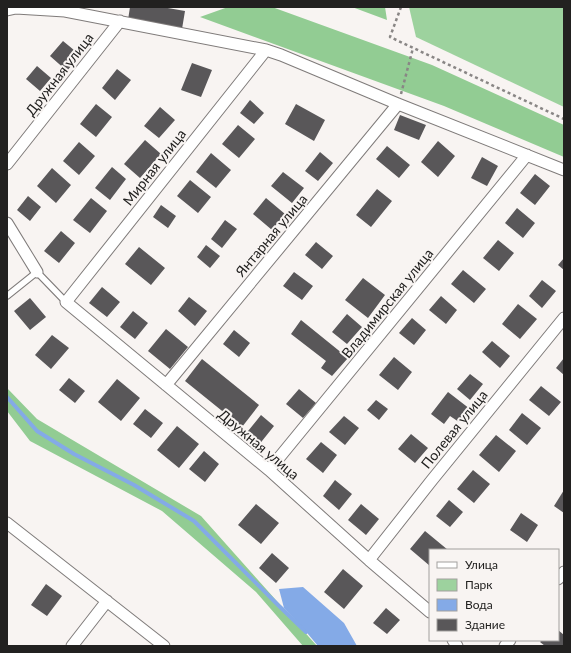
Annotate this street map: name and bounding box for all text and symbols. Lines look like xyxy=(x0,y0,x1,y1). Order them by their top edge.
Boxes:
street label: Дружная улица xyxy=(21,29,97,119)
street label: Мирная улица xyxy=(119,125,189,209)
street label: Янтарная улица xyxy=(231,190,310,280)
street label: Владимирская улица xyxy=(338,245,436,361)
street label: Полевая улица xyxy=(417,386,491,472)
street label: Дружная улица xyxy=(215,405,303,483)
legend xyxy=(429,549,559,641)
text: Улица xyxy=(465,557,498,572)
text: Парк xyxy=(465,577,493,592)
text: Вода xyxy=(465,597,493,612)
text: Здание xyxy=(465,617,505,632)

